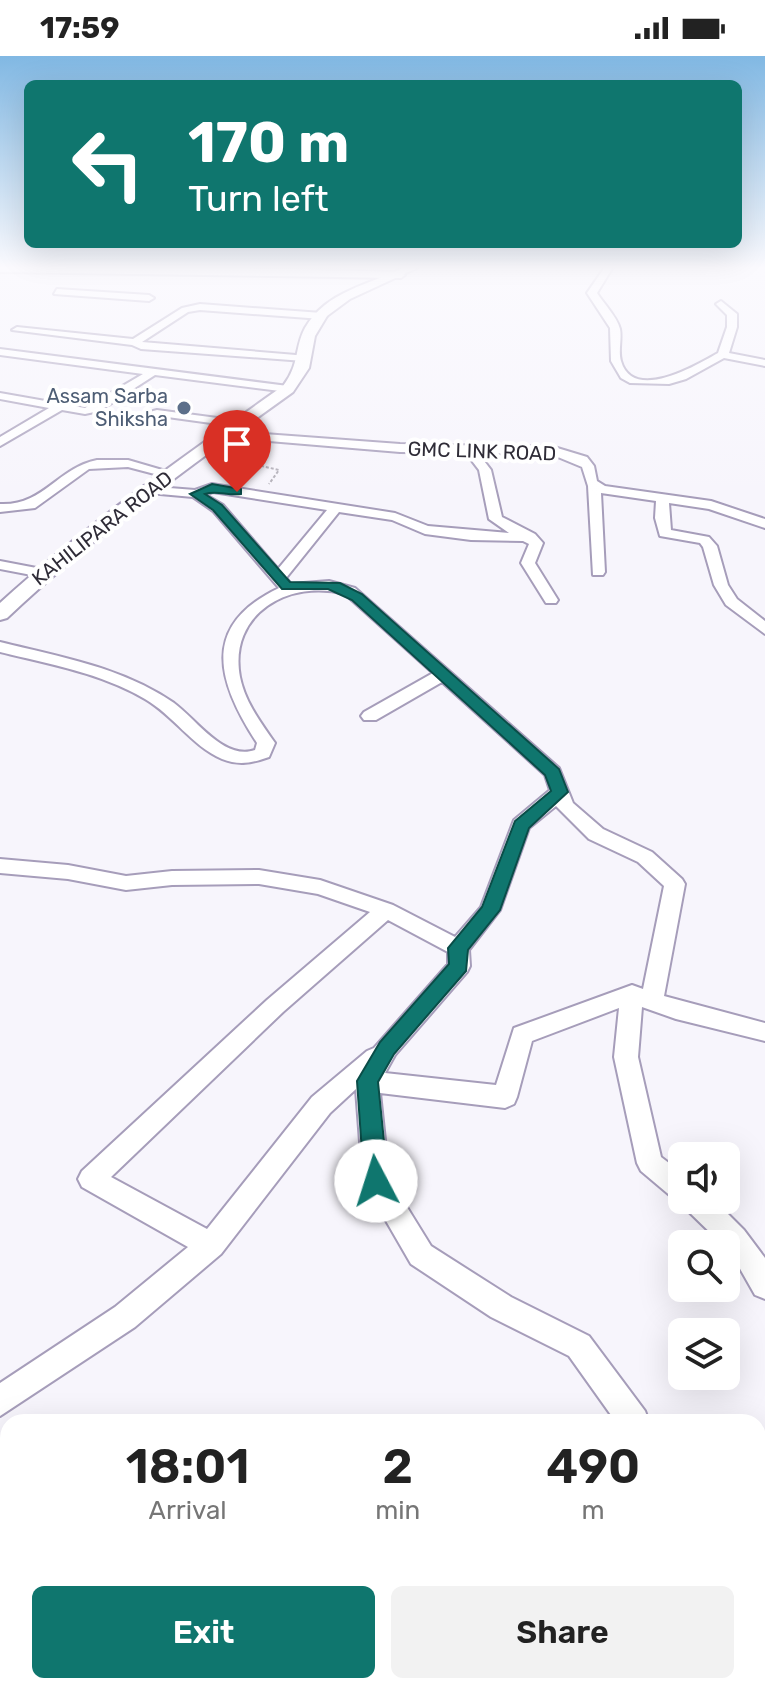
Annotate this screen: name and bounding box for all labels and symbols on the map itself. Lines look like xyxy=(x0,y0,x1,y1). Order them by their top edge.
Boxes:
place label: Assam Sarba Shiksha xyxy=(46,384,168,431)
marker: Assam Sarba Shiksha xyxy=(175,399,193,417)
pin xyxy=(203,410,271,492)
street label: GMC LINK ROAD xyxy=(407,436,557,466)
street label: KAHILIPARA ROAD xyxy=(27,466,177,590)
position arrow xyxy=(334,1139,418,1223)

